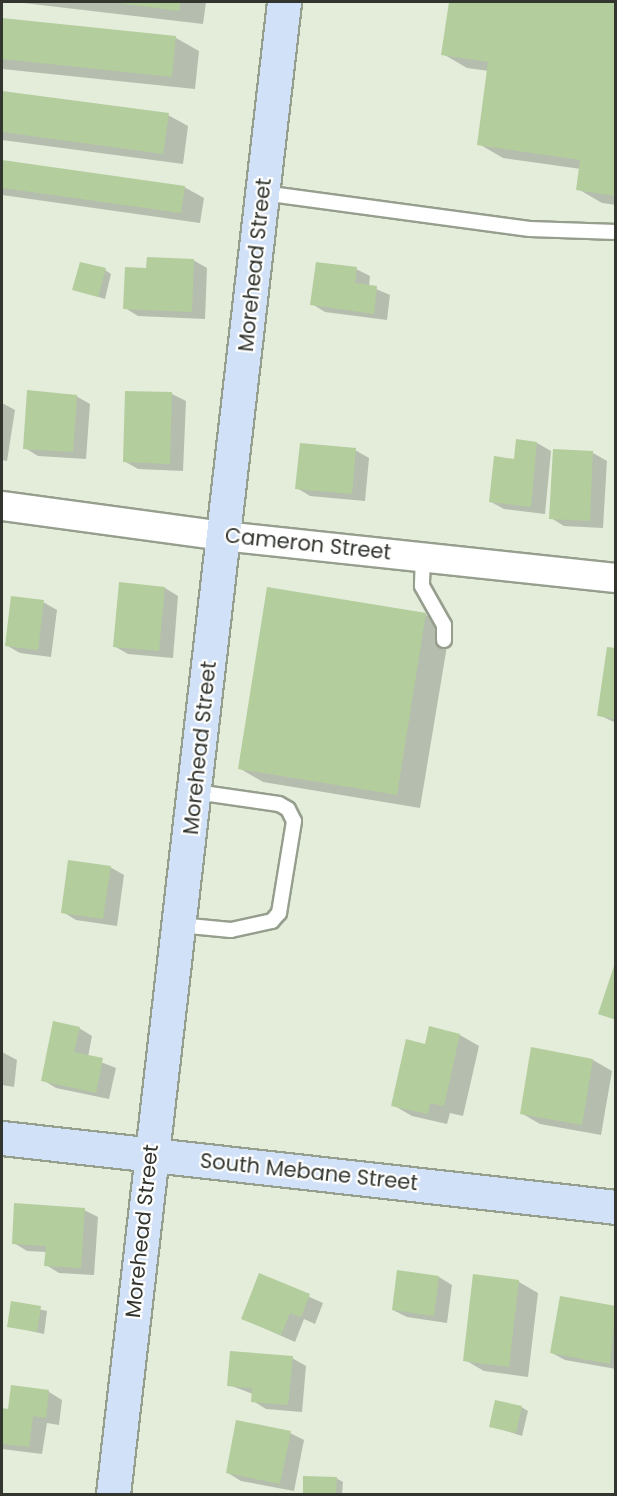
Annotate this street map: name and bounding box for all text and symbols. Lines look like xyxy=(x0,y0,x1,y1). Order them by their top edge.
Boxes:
street label: Morehead Street xyxy=(233,177,277,353)
street label: Cameron Street xyxy=(224,523,392,565)
street label: Morehead Street xyxy=(178,660,222,836)
street label: Morehead Street xyxy=(120,1143,164,1319)
street label: South Mebane Street xyxy=(199,1148,419,1196)

